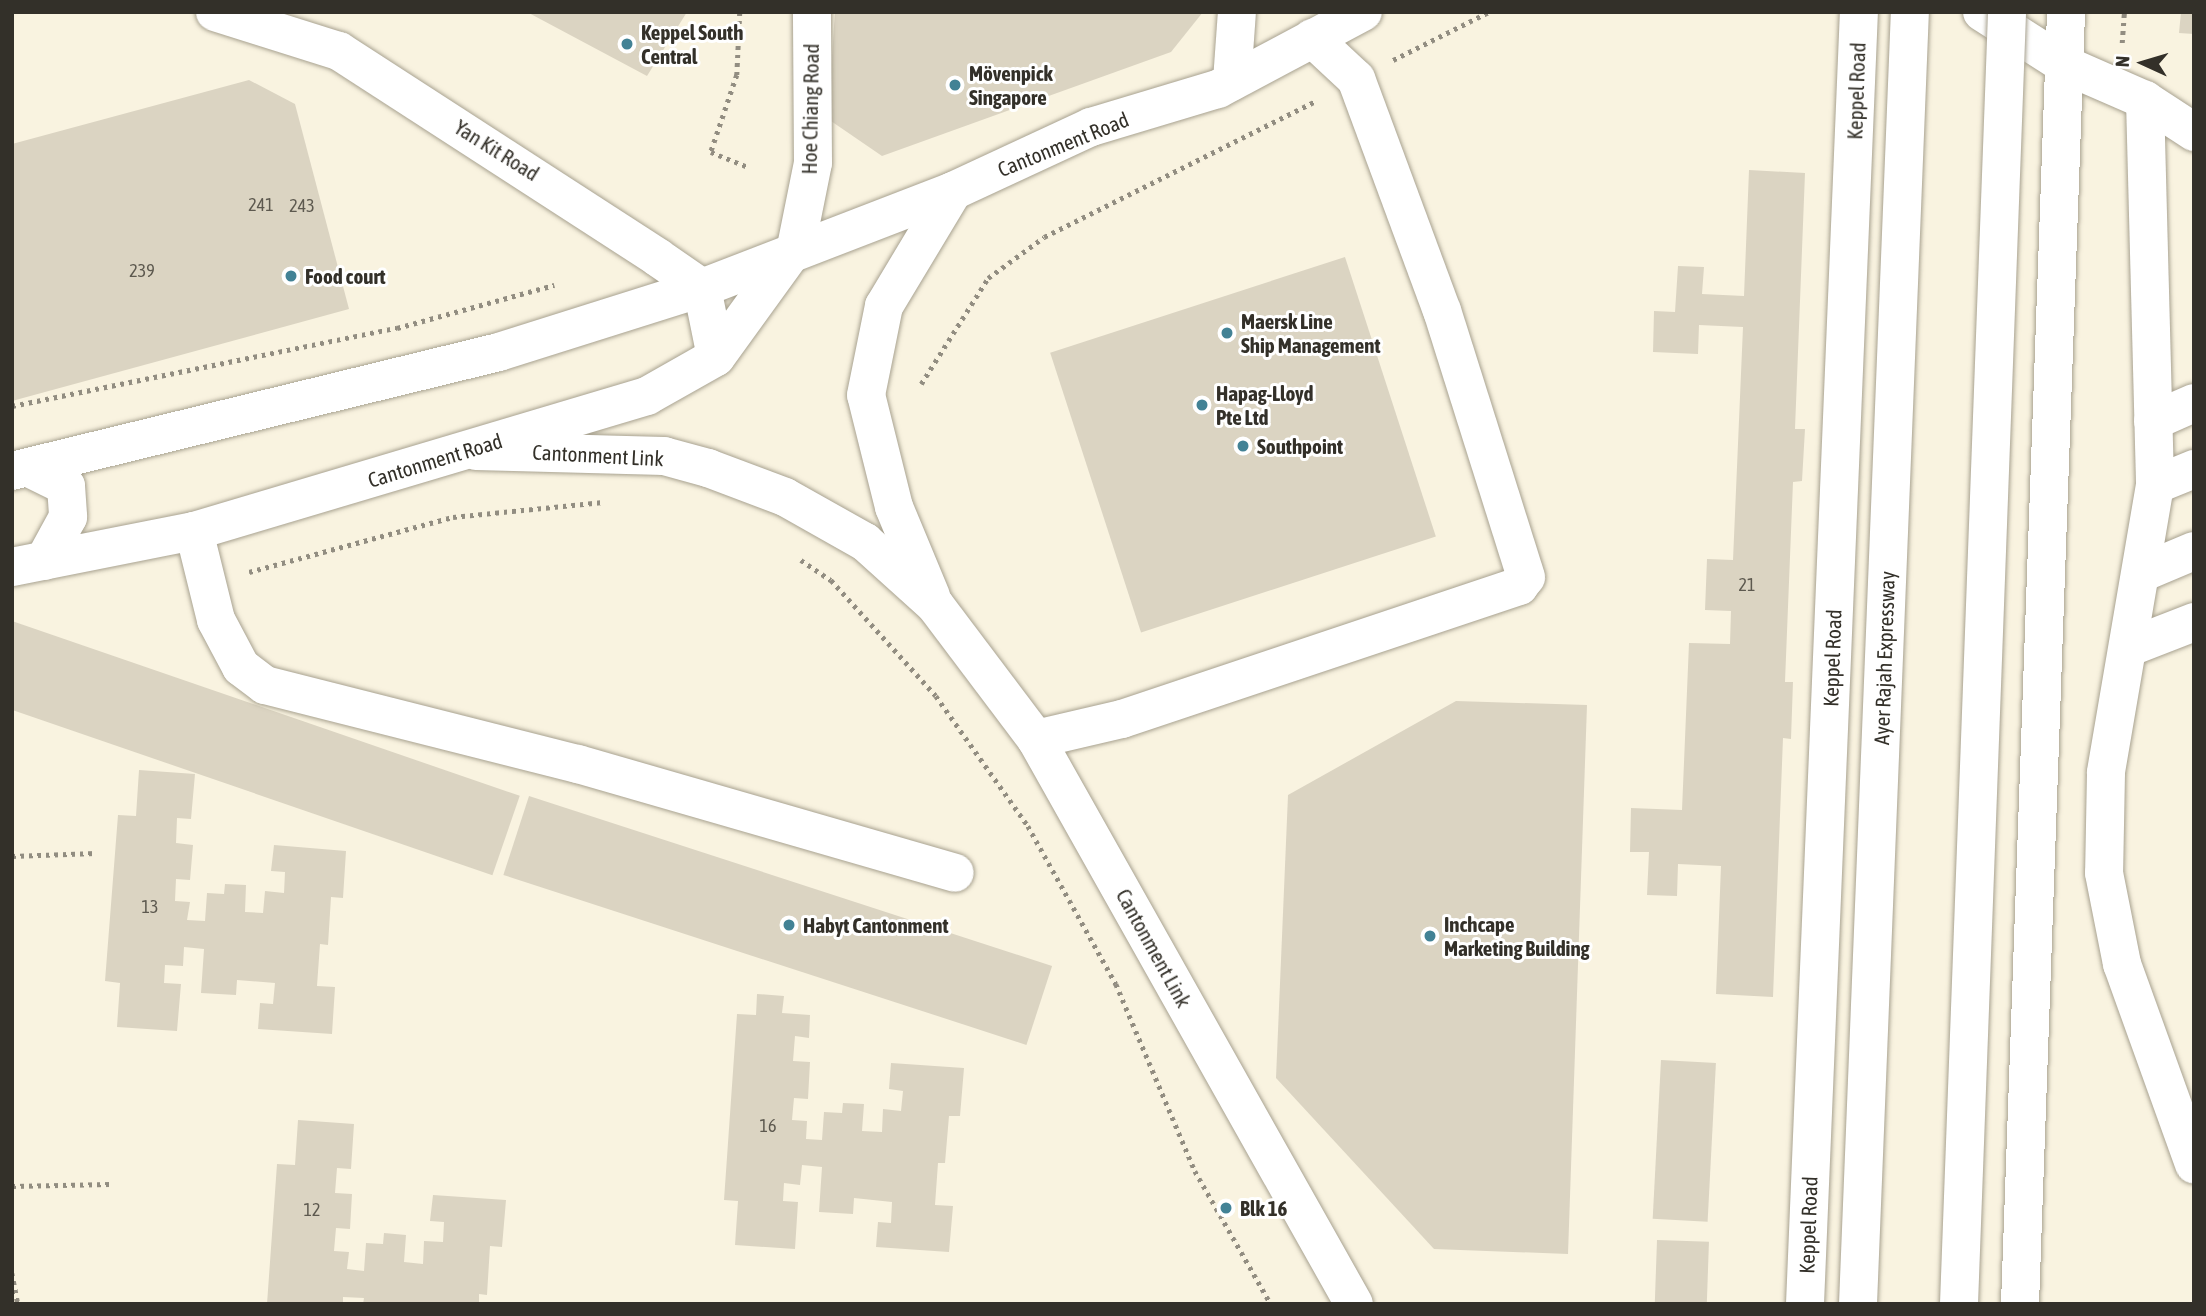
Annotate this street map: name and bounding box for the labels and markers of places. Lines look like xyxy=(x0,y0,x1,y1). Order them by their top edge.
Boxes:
place label: Keppel South Central xyxy=(641,19,743,69)
marker: Keppel South Central xyxy=(619,36,635,52)
place label: Mövenpick Singapore xyxy=(969,60,1053,110)
marker: Mövenpick Singapore xyxy=(947,77,963,93)
place label: Food court xyxy=(305,263,385,289)
marker: Food court xyxy=(283,268,299,284)
place label: Maersk Line Ship Management xyxy=(1241,308,1380,358)
marker: Maersk Line Ship Management xyxy=(1219,325,1235,341)
place label: Hapag-Lloyd Pte Ltd xyxy=(1216,380,1314,430)
marker: Hapag-Lloyd Pte Ltd xyxy=(1194,397,1210,413)
place label: Southpoint xyxy=(1257,433,1343,459)
marker: Southpoint xyxy=(1235,438,1251,454)
place label: Inchcape Marketing Building xyxy=(1444,911,1590,961)
place label: Habyt Cantonment xyxy=(803,912,948,938)
marker: Habyt Cantonment xyxy=(781,917,797,933)
marker: Inchcape Marketing Building xyxy=(1422,928,1438,944)
place label: Blk 16 xyxy=(1240,1195,1287,1221)
marker: Blk 16 xyxy=(1218,1200,1234,1216)

